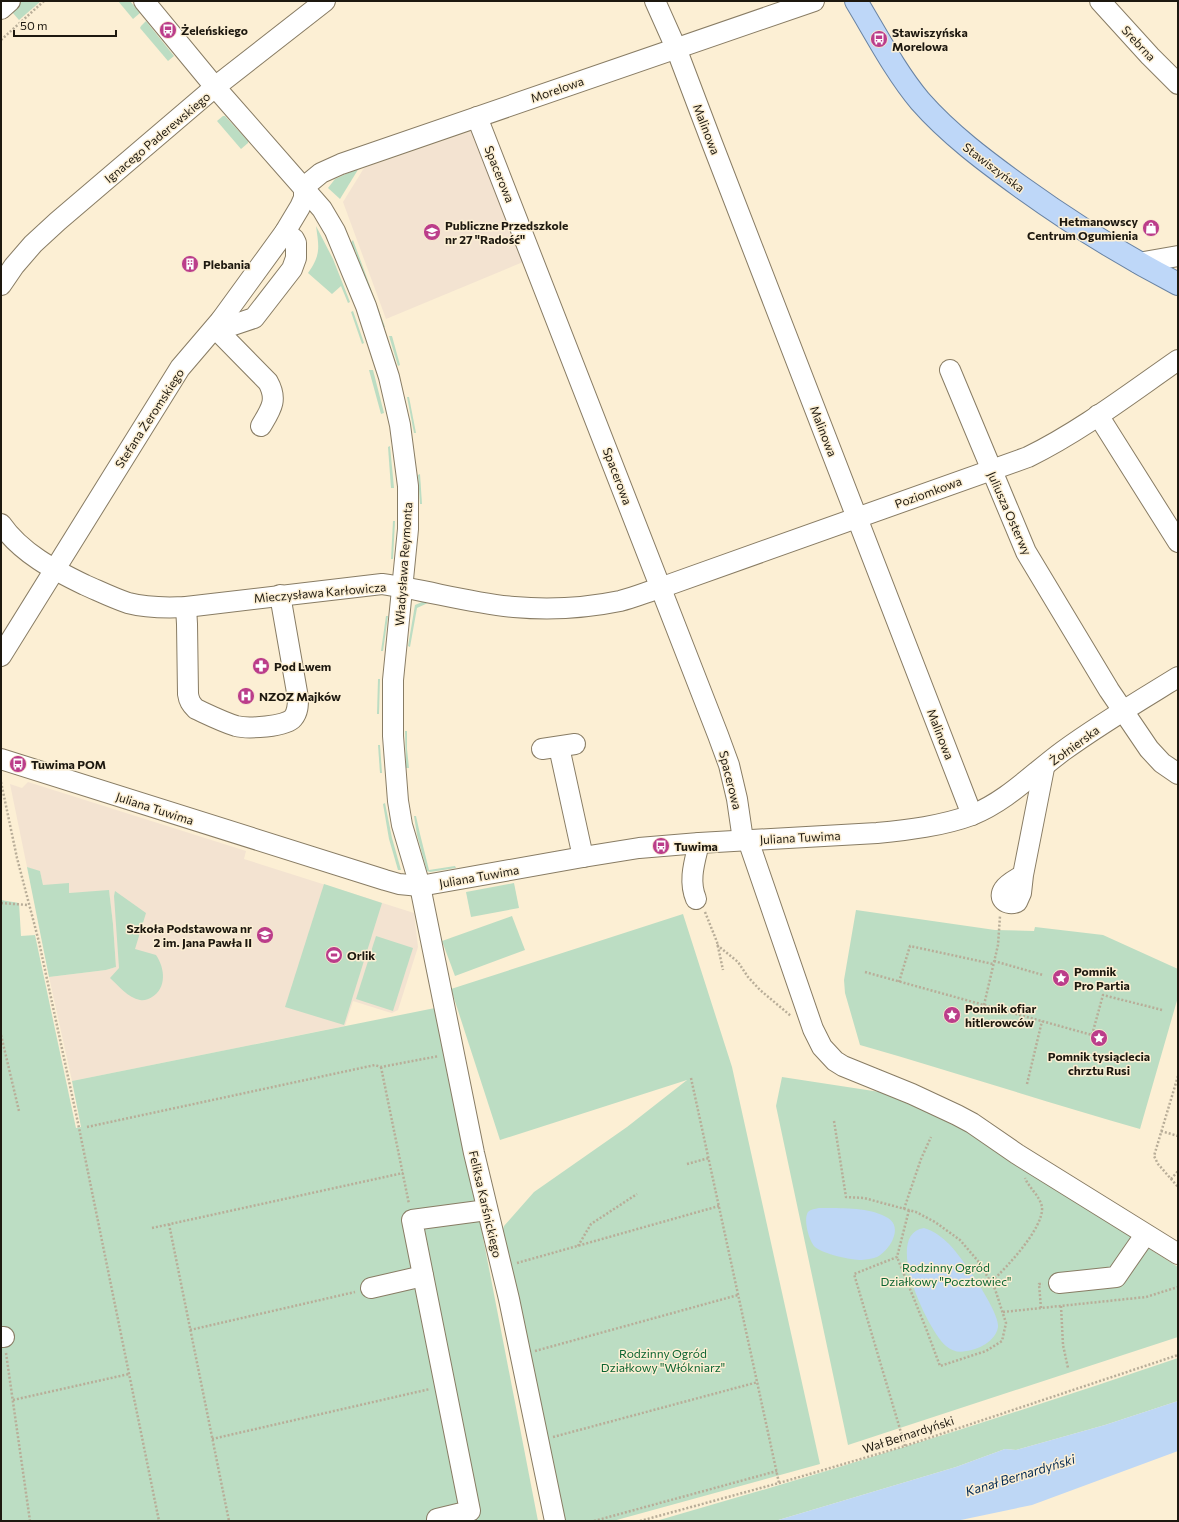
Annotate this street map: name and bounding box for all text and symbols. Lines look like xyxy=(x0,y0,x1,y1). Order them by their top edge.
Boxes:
scale bar xyxy=(14,12,116,38)
text: 50 m xyxy=(20,18,48,32)
bus stop icon: Żeleńskiego xyxy=(158,20,178,40)
place label: Żeleńskiego xyxy=(181,23,248,37)
street label: Srebrna xyxy=(1119,23,1159,63)
place label: Stawiszyńska Morelowa xyxy=(892,25,968,53)
bus stop icon: Stawiszyńska Morelowa xyxy=(869,29,889,49)
street label: Morelowa xyxy=(529,73,585,105)
street label: Ignacego Paderewskiego xyxy=(101,89,213,185)
street label: Malinowa xyxy=(691,102,723,156)
street label: Stawiszyńska xyxy=(960,139,1028,195)
street label: Spacerowa xyxy=(482,144,518,204)
place label: Hetmanowscy Centrum Ogumienia xyxy=(1027,214,1138,242)
place label: Publiczne Przedszkole nr 27 "Radość" xyxy=(445,218,568,246)
shop icon: Hetmanowscy Centrum Ogumienia xyxy=(1141,218,1161,238)
school or university icon: Publiczne Przedszkole nr 27 "Radość" xyxy=(422,222,442,242)
building icon: Plebania xyxy=(180,254,200,274)
place label: Plebania xyxy=(203,257,250,271)
street label: Stefana Żeromskiego xyxy=(112,366,186,470)
street label: Malinowa xyxy=(808,404,840,458)
street label: Spacerowa xyxy=(601,445,635,507)
street label: Juliusza Osterwy xyxy=(984,469,1035,557)
street label: Poziomkowa xyxy=(893,473,963,511)
street label: Władysława Reymonta xyxy=(392,502,414,626)
street label: Mieczysława Karłowicza xyxy=(253,579,387,605)
pharmacy icon: Pod Lwem xyxy=(251,656,271,676)
place label: Pod Lwem xyxy=(274,659,331,673)
hospital icon: NZOZ Majków xyxy=(236,686,256,706)
place label: NZOZ Majków xyxy=(259,689,341,703)
street label: Malinowa xyxy=(925,707,957,761)
street label: Żołnierska xyxy=(1046,722,1102,768)
street label: Spacerowa xyxy=(717,749,745,811)
bus stop icon: Tuwima POM xyxy=(8,754,28,774)
place label: Tuwima POM xyxy=(31,757,106,771)
street label: Juliana Tuwima xyxy=(114,789,196,828)
street label: Juliana Tuwima xyxy=(759,828,841,847)
bus stop icon: Tuwima xyxy=(651,836,671,856)
place label: Tuwima xyxy=(674,839,718,853)
street label: Juliana Tuwima xyxy=(438,862,520,891)
place label: Szkoła Podstawowa nr 2 im. Jana Pawła II xyxy=(126,921,252,950)
school or university icon: Szkoła Podstawowa nr 2 im. Jana Pawła II xyxy=(255,925,275,945)
sports icon: Orlik xyxy=(324,945,344,965)
place label: Orlik xyxy=(347,948,375,962)
place label: Pomnik Pro Partia xyxy=(1074,964,1130,992)
place icon: Pomnik Pro Partia xyxy=(1051,968,1071,988)
place label: Pomnik ofiar hitlerowców xyxy=(965,1001,1036,1029)
place icon: Pomnik ofiar hitlerowców xyxy=(942,1005,962,1025)
place icon: Pomnik tysiąclecia chrztu Rusi xyxy=(1089,1028,1109,1048)
place label: Pomnik tysiąclecia chrztu Rusi xyxy=(1048,1049,1150,1077)
street label: Feliksa Karśnickiego xyxy=(467,1149,505,1259)
park label: Rodzinny Ogród Działkowy "Pocztowiec" xyxy=(880,1260,1012,1288)
park label: Rodzinny Ogród Działkowy "Włókniarz" xyxy=(601,1346,725,1374)
street label: Wał Bernardyński xyxy=(860,1413,956,1455)
water label: Kanał Bernardyński xyxy=(963,1451,1077,1499)

